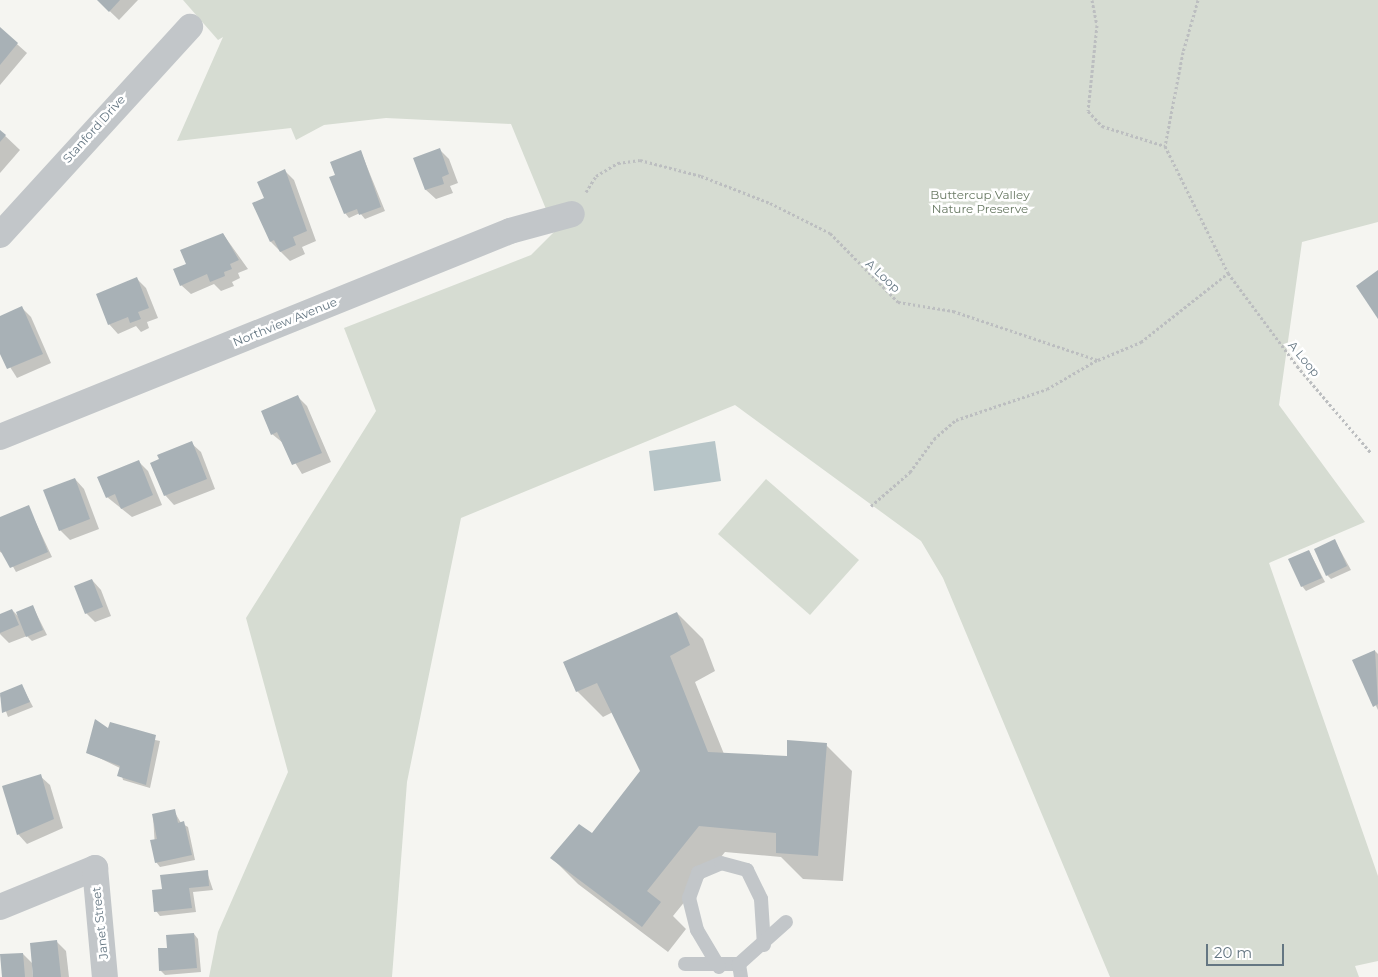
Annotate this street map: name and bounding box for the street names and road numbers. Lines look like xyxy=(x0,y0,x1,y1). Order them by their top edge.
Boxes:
street label: Stanford Drive xyxy=(60,92,128,166)
street label: A Loop xyxy=(863,256,903,296)
street label: Northview Avenue xyxy=(231,295,339,349)
street label: A Loop xyxy=(1285,338,1323,380)
street label: Janet Street xyxy=(89,886,111,960)

